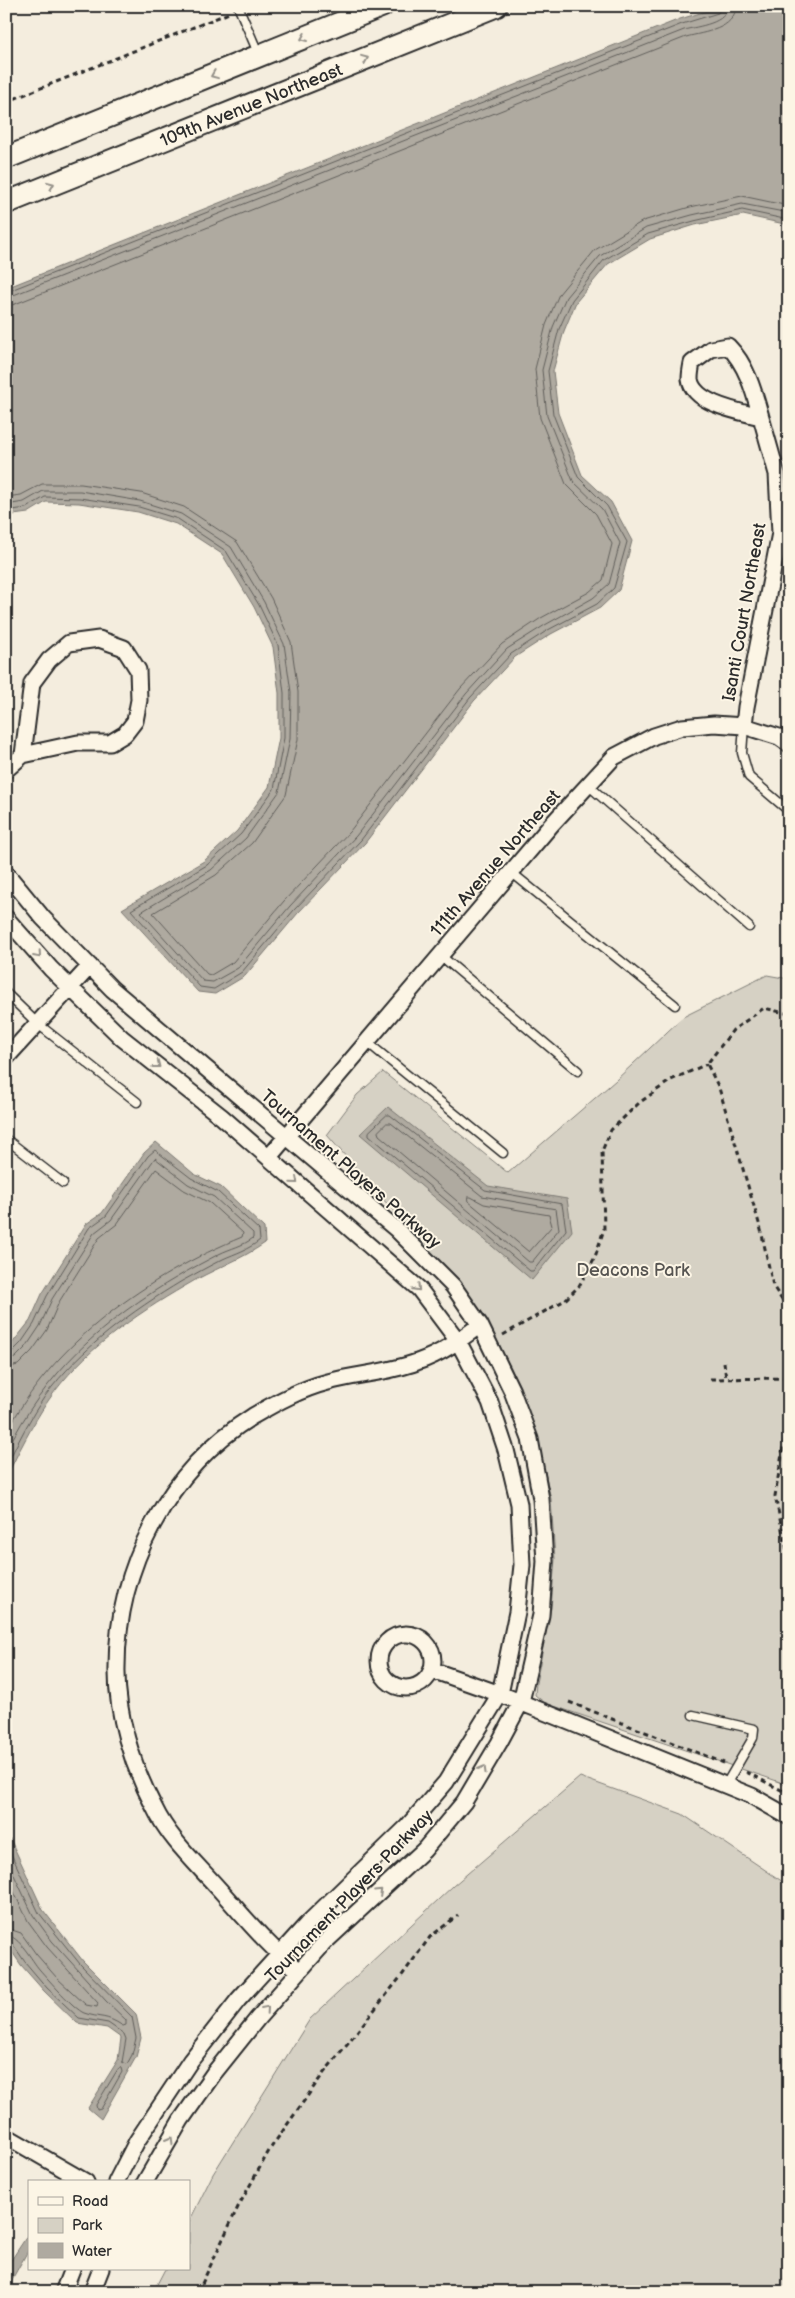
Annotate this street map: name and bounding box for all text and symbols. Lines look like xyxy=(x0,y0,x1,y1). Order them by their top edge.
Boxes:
one-way arrow xyxy=(300,31,309,42)
one-way arrow xyxy=(360,55,369,65)
street label: 109th Avenue Northeast xyxy=(157,59,346,152)
one-way arrow xyxy=(210,69,219,79)
one-way arrow xyxy=(47,180,55,190)
street label: Isanti Court Northeast xyxy=(718,521,771,703)
street label: 111th Avenue Northeast xyxy=(426,785,565,941)
one-way arrow xyxy=(33,949,42,958)
one-way arrow xyxy=(151,1060,160,1068)
street label: Tournament Players Parkway xyxy=(256,1085,446,1254)
one-way arrow xyxy=(290,1175,299,1184)
park label: Deacons Park xyxy=(576,1260,690,1281)
one-way arrow xyxy=(411,1283,420,1292)
one-way arrow xyxy=(477,1766,487,1775)
street label: Tournament Players Parkway xyxy=(261,1805,438,1987)
one-way arrow xyxy=(373,1889,382,1898)
one-way arrow xyxy=(260,2006,268,2015)
one-way arrow xyxy=(163,2136,173,2145)
legend xyxy=(28,2180,190,2270)
text: Road xyxy=(72,2192,108,2211)
text: Park xyxy=(72,2216,103,2235)
text: Water xyxy=(72,2242,112,2261)

